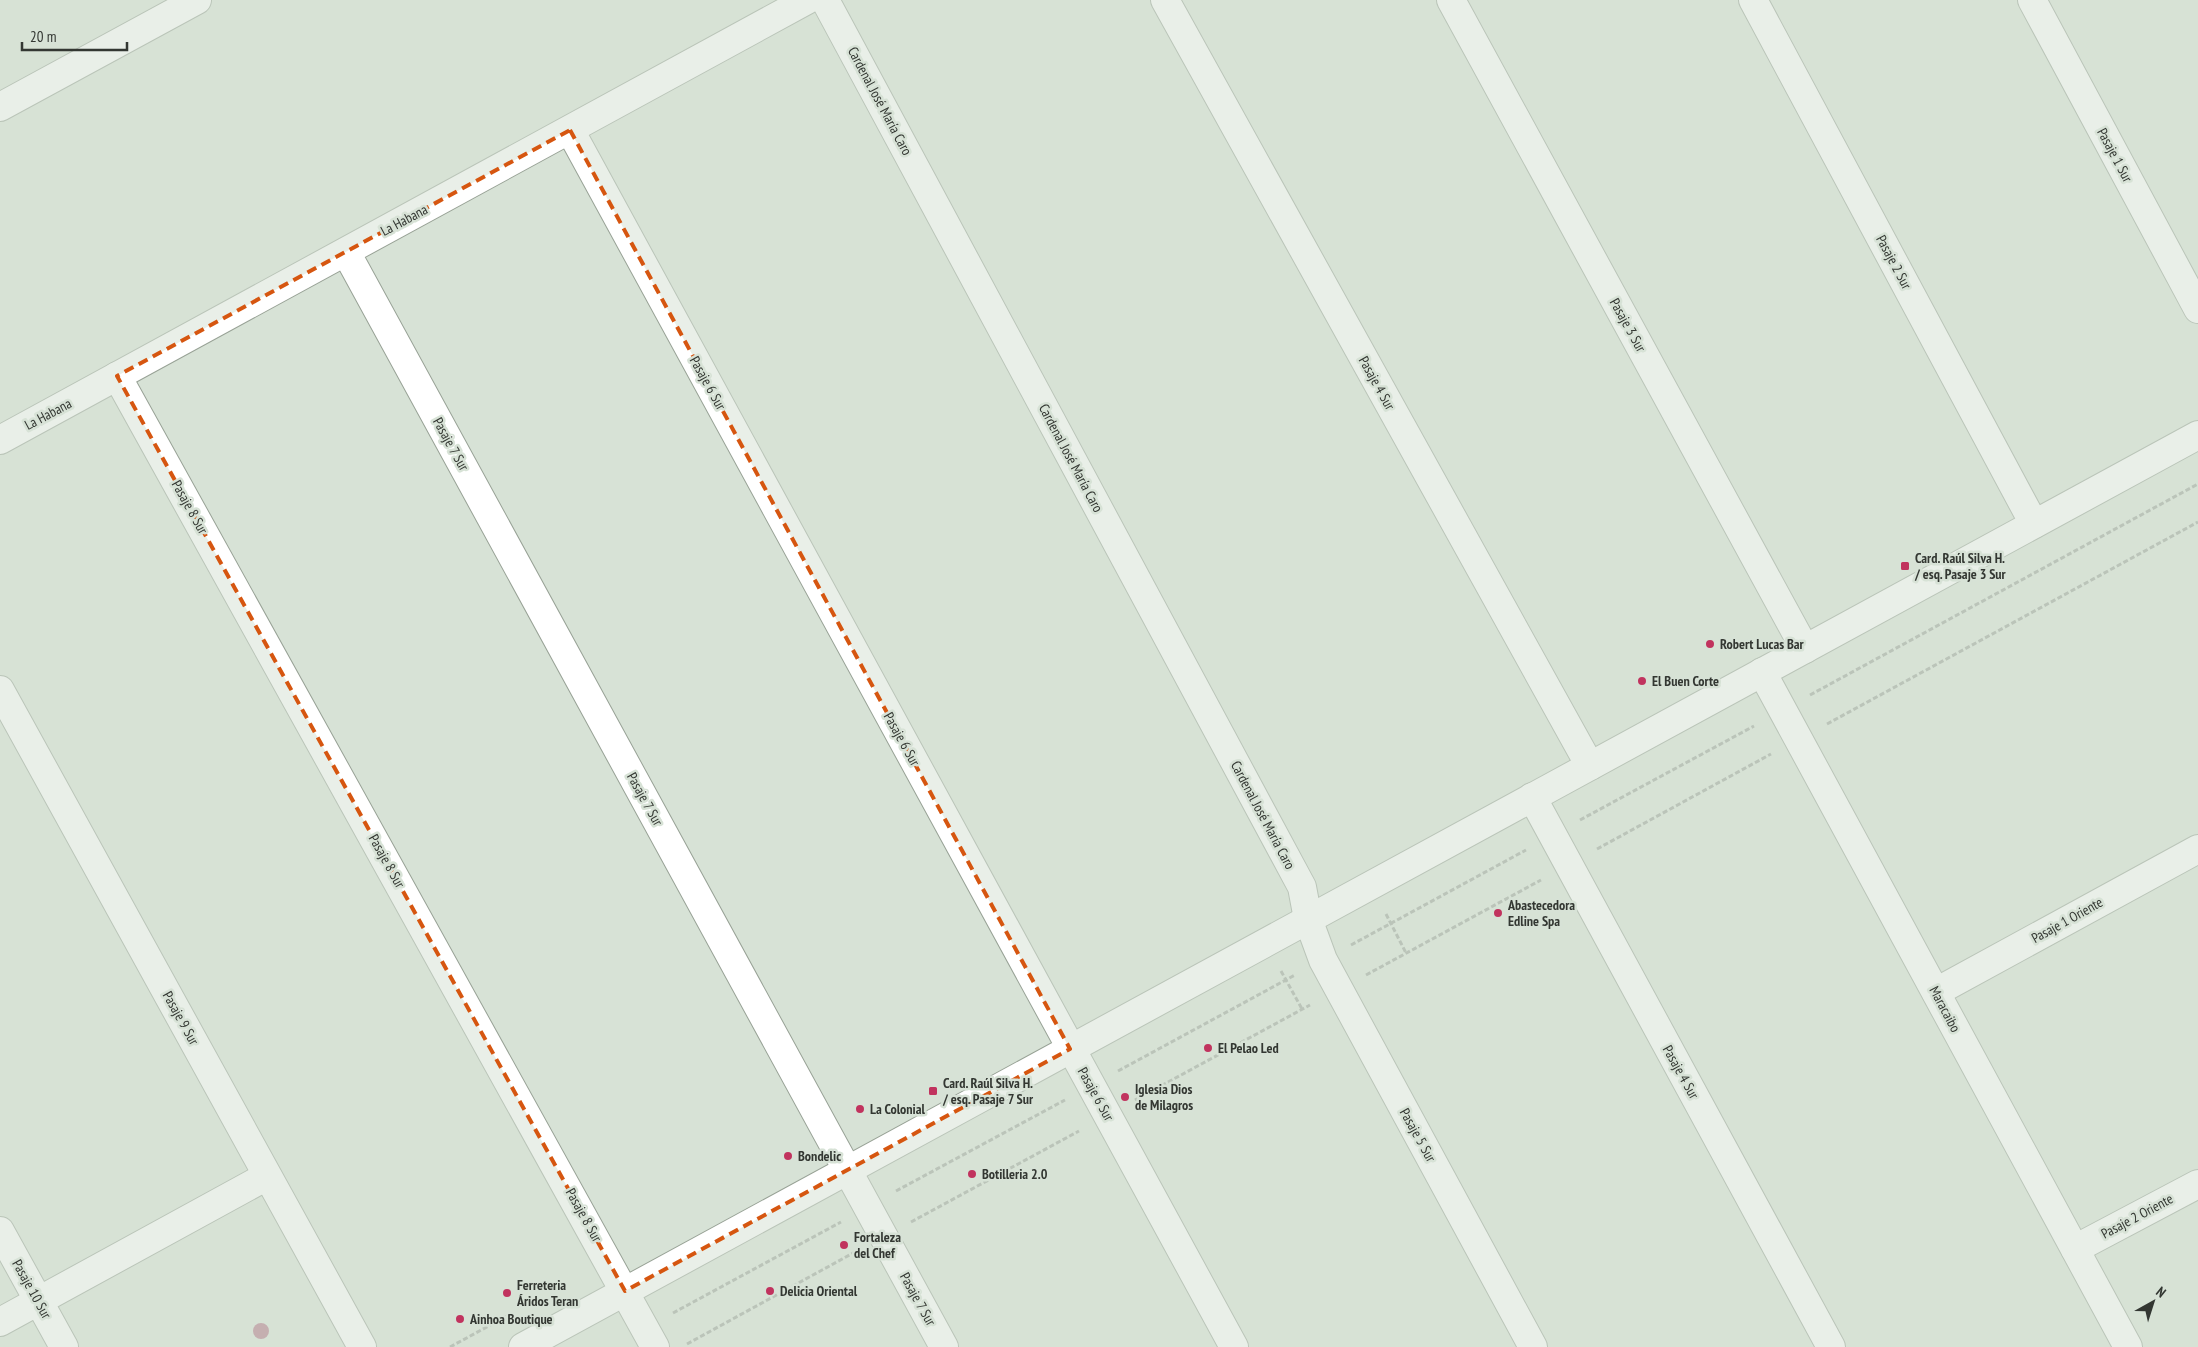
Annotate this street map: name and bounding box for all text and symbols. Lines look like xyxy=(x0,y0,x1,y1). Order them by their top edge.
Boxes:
scale bar xyxy=(22,20,128,52)
text: 20 m xyxy=(30,27,56,46)
street label: Cardenal José María Caro xyxy=(844,44,916,158)
street label: Pasaje 1 Sur xyxy=(2093,125,2137,185)
street label: La Habana xyxy=(377,200,431,240)
street label: Pasaje 2 Sur xyxy=(1872,232,1916,292)
street label: Pasaje 3 Sur xyxy=(1606,295,1650,355)
street label: Pasaje 6 Sur xyxy=(686,353,730,413)
street label: Pasaje 4 Sur xyxy=(1355,353,1399,413)
street label: La Habana xyxy=(21,394,75,434)
street label: Cardenal José María Caro xyxy=(1035,401,1107,515)
street label: Pasaje 7 Sur xyxy=(429,414,473,474)
street label: Pasaje 8 Sur xyxy=(168,477,212,537)
place label: Card. Raúl Silva H. / esq. Pasaje 3 Sur xyxy=(1914,549,2007,583)
marker: Card. Raúl Silva H. / esq. Pasaje 3 Sur xyxy=(1899,560,1911,572)
place label: Robert Lucas Bar xyxy=(1720,635,1805,653)
marker: Robert Lucas Bar xyxy=(1704,638,1716,650)
place label: El Buen Corte xyxy=(1652,672,1719,690)
marker: El Buen Corte xyxy=(1636,675,1648,687)
street label: Pasaje 6 Sur xyxy=(880,709,924,769)
street label: Cardenal José María Caro xyxy=(1227,758,1299,872)
street label: Pasaje 7 Sur xyxy=(623,769,667,829)
street label: Pasaje 8 Sur xyxy=(365,831,409,891)
street label: Pasaje 1 Oriente xyxy=(2028,893,2106,947)
place label: Abastecedora Edline Spa xyxy=(1507,896,1575,930)
marker: Abastecedora Edline Spa xyxy=(1492,907,1504,919)
street label: Maracaibo xyxy=(1925,983,1965,1035)
street label: Pasaje 9 Sur xyxy=(159,988,203,1048)
place label: El Pelao Led xyxy=(1218,1039,1279,1057)
marker: El Pelao Led xyxy=(1202,1042,1214,1054)
street label: Pasaje 4 Sur xyxy=(1659,1042,1703,1102)
street label: Pasaje 6 Sur xyxy=(1074,1064,1118,1124)
place label: Card. Raúl Silva H. / esq. Pasaje 7 Sur xyxy=(942,1074,1034,1108)
place label: Iglesia Dios de Milagros xyxy=(1135,1080,1193,1114)
marker: Card. Raúl Silva H. / esq. Pasaje 7 Sur xyxy=(927,1085,939,1097)
marker: Iglesia Dios de Milagros xyxy=(1119,1091,1131,1103)
place label: La Colonial xyxy=(870,1100,925,1118)
marker: La Colonial xyxy=(854,1103,866,1115)
street label: Pasaje 5 Sur xyxy=(1396,1105,1440,1165)
place label: Bondelic xyxy=(798,1147,841,1165)
marker: Bondelic xyxy=(782,1150,794,1162)
place label: Botilleria 2.0 xyxy=(982,1165,1048,1183)
marker: Botilleria 2.0 xyxy=(966,1168,978,1180)
street label: Pasaje 8 Sur xyxy=(562,1185,606,1245)
street label: Pasaje 2 Oriente xyxy=(2098,1189,2176,1242)
place label: Fortaleza del Chef xyxy=(854,1228,901,1262)
marker: Fortaleza del Chef xyxy=(838,1239,850,1251)
street label: Pasaje 10 Sur xyxy=(8,1256,56,1322)
street label: Pasaje 7 Sur xyxy=(896,1269,940,1329)
place label: Ferreteria Áridos Teran xyxy=(516,1276,578,1310)
north arrow xyxy=(2128,1277,2178,1327)
place label: Delicia Oriental xyxy=(780,1282,858,1300)
text: N xyxy=(2153,1283,2170,1301)
marker: Delicia Oriental xyxy=(764,1285,776,1297)
marker: Ferreteria Áridos Teran xyxy=(501,1287,513,1299)
place label: Ainhoa Boutique xyxy=(469,1310,553,1328)
marker: Ainhoa Boutique xyxy=(454,1313,466,1325)

